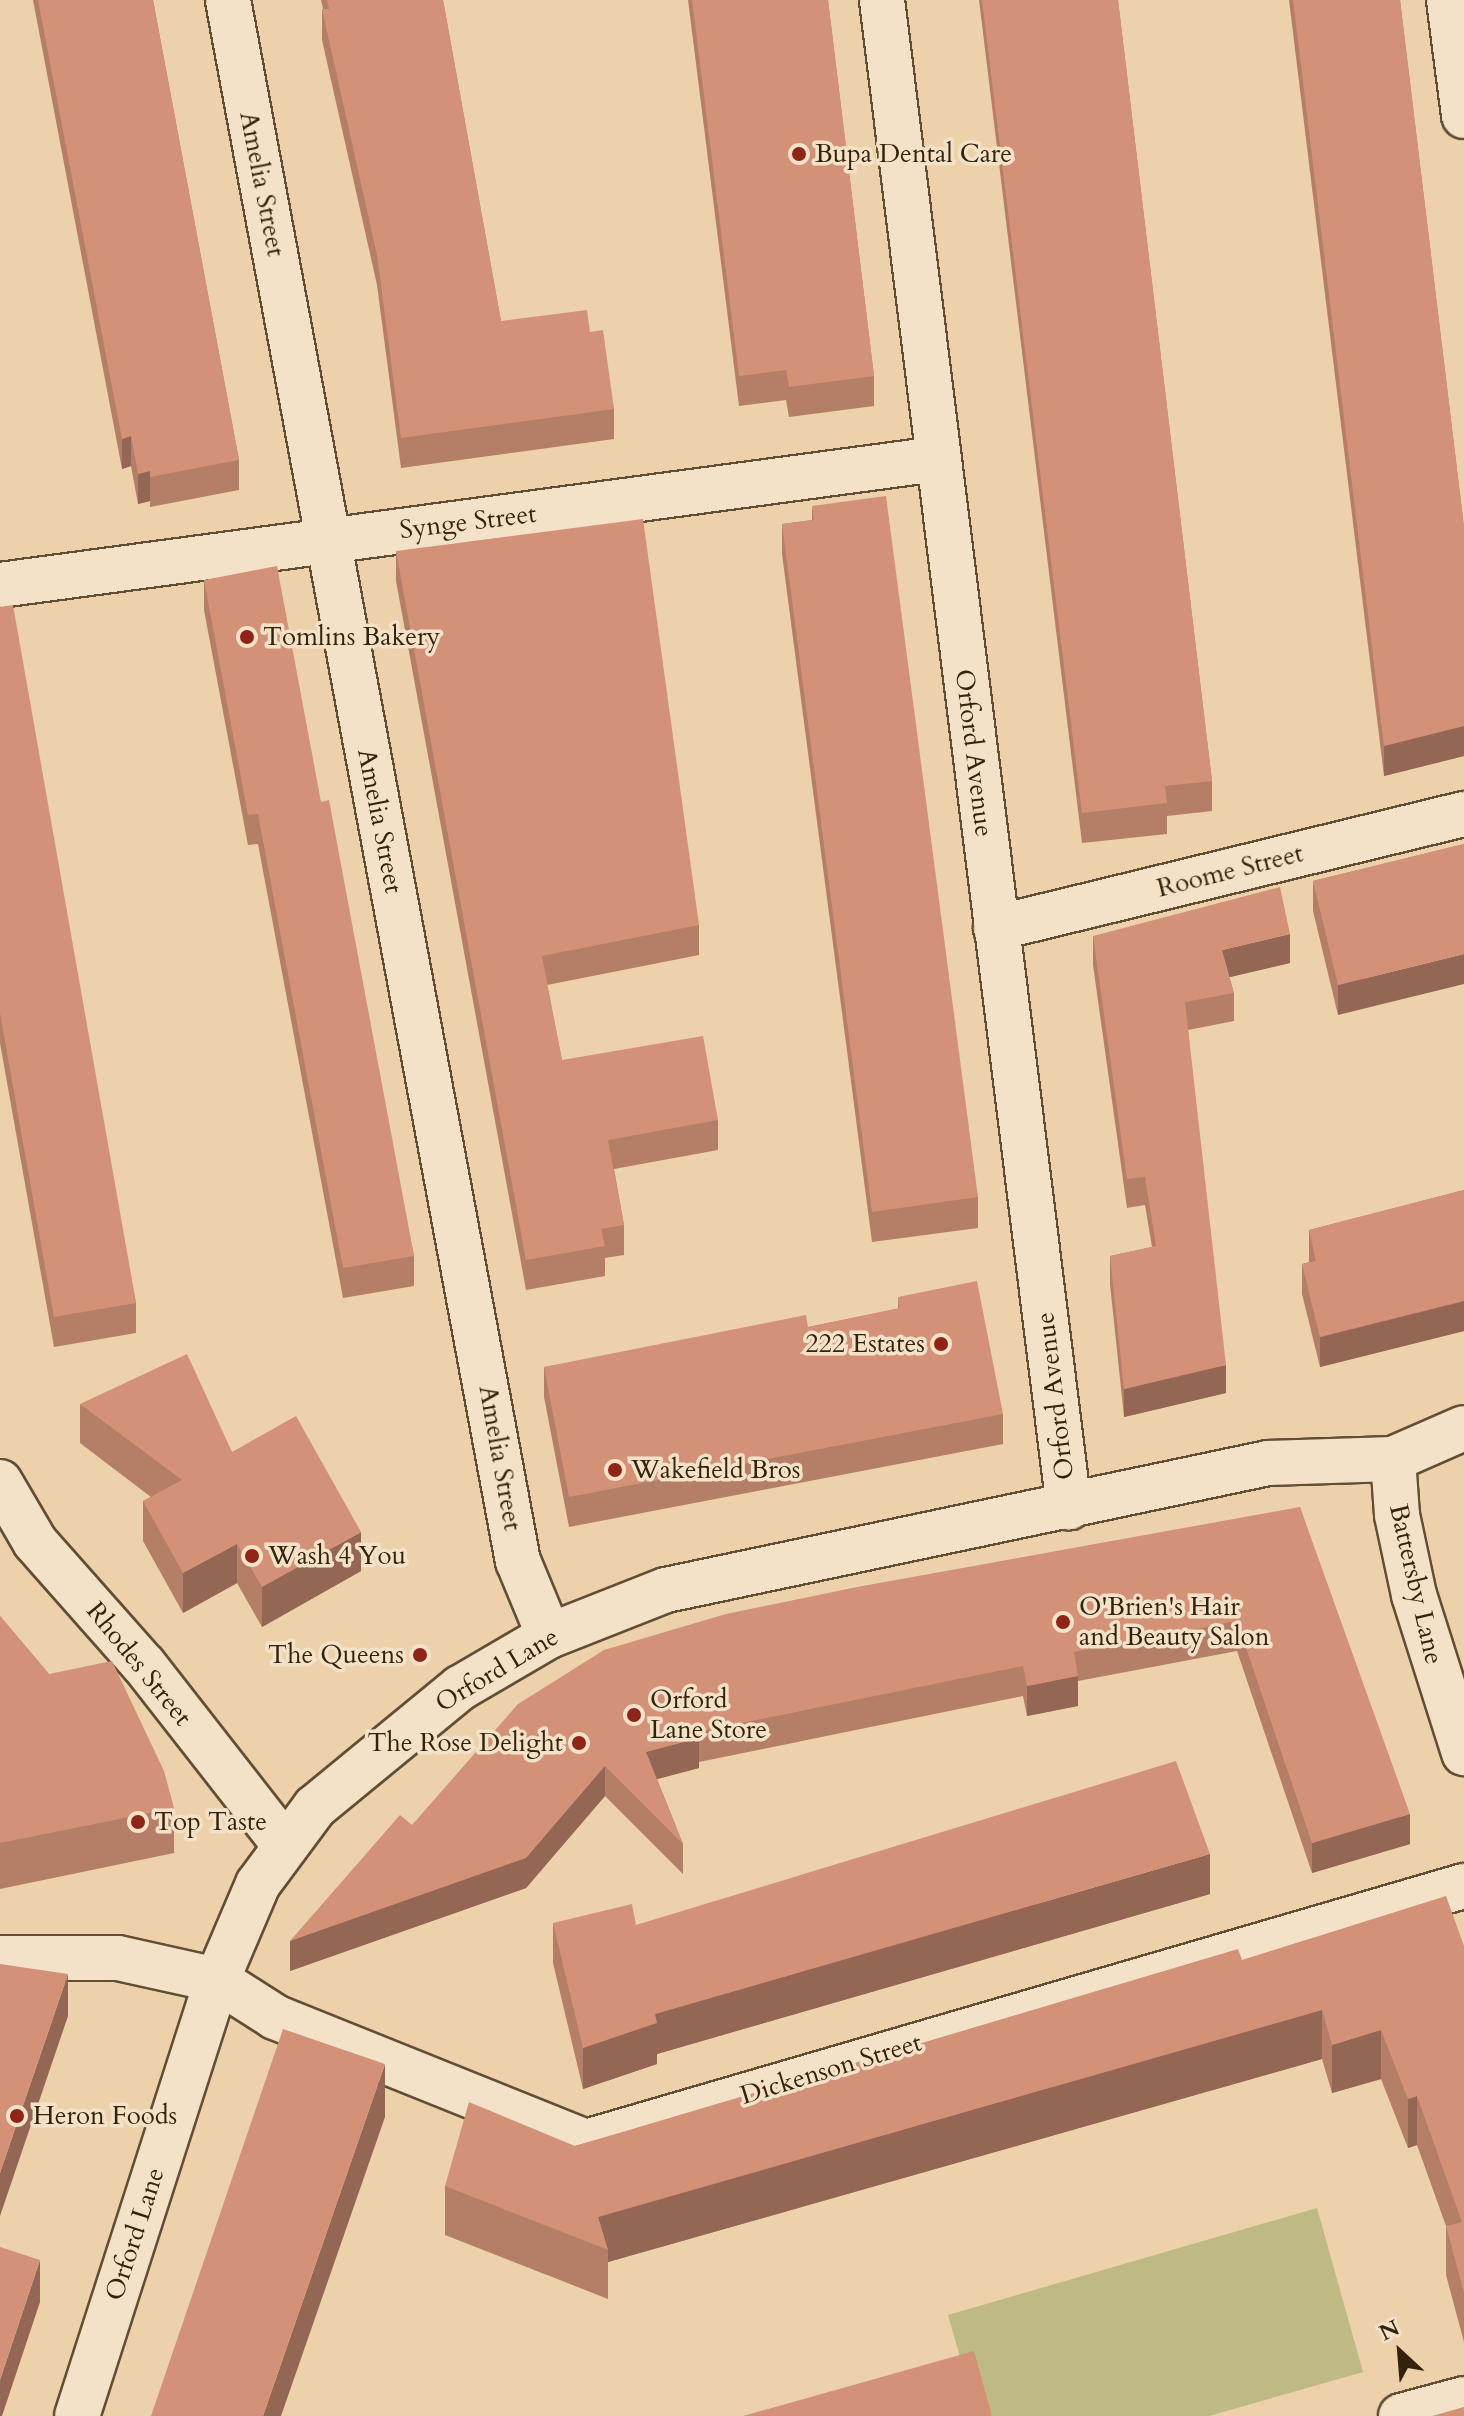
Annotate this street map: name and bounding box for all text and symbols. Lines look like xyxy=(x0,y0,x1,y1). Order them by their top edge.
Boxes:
street label: Amelia Street xyxy=(233,109,291,259)
place label: Bupa Dental Care xyxy=(815,138,1012,170)
marker: Bupa Dental Care xyxy=(790,145,808,163)
street label: Synge Street xyxy=(398,498,538,546)
place label: Tomlins Bakery xyxy=(263,621,440,653)
marker: Tomlins Bakery xyxy=(238,628,256,646)
street label: Orford Avenue xyxy=(948,667,1000,839)
street label: Amelia Street xyxy=(351,746,409,896)
street label: Roome Street xyxy=(1154,838,1306,904)
street label: Orford Avenue xyxy=(1029,1310,1081,1482)
place label: 222 Estates xyxy=(805,1328,925,1360)
marker: 222 Estates xyxy=(932,1335,950,1353)
street label: Amelia Street xyxy=(472,1383,528,1533)
place label: Wakefield Bros xyxy=(631,1454,800,1486)
marker: Wakefield Bros xyxy=(606,1461,624,1479)
street label: Battersby Lane xyxy=(1382,1501,1450,1667)
place label: Wash 4 You xyxy=(268,1540,406,1572)
marker: Wash 4 You xyxy=(243,1547,261,1565)
place label: O'Brien's Hair and Beauty Salon xyxy=(1079,1591,1269,1652)
street label: Rhodes Street xyxy=(80,1596,198,1732)
marker: O'Brien's Hair and Beauty Salon xyxy=(1054,1613,1072,1631)
street label: Orford Lane xyxy=(430,1621,564,1719)
place label: The Queens xyxy=(268,1639,404,1671)
marker: The Queens xyxy=(411,1646,429,1664)
place label: Orford Lane Store xyxy=(650,1684,767,1746)
marker: Orford Lane Store xyxy=(625,1706,643,1724)
place label: The Rose Delight xyxy=(367,1727,563,1759)
marker: The Rose Delight xyxy=(570,1734,588,1752)
place label: Top Taste xyxy=(154,1806,267,1838)
marker: Top Taste xyxy=(129,1813,147,1831)
street label: Dickenson Street xyxy=(737,2027,925,2111)
place label: Heron Foods xyxy=(33,2100,177,2132)
marker: Heron Foods xyxy=(8,2107,26,2125)
street label: Orford Lane xyxy=(99,2164,171,2304)
north arrow xyxy=(1360,2312,1440,2392)
text: N xyxy=(1374,2313,1405,2348)

